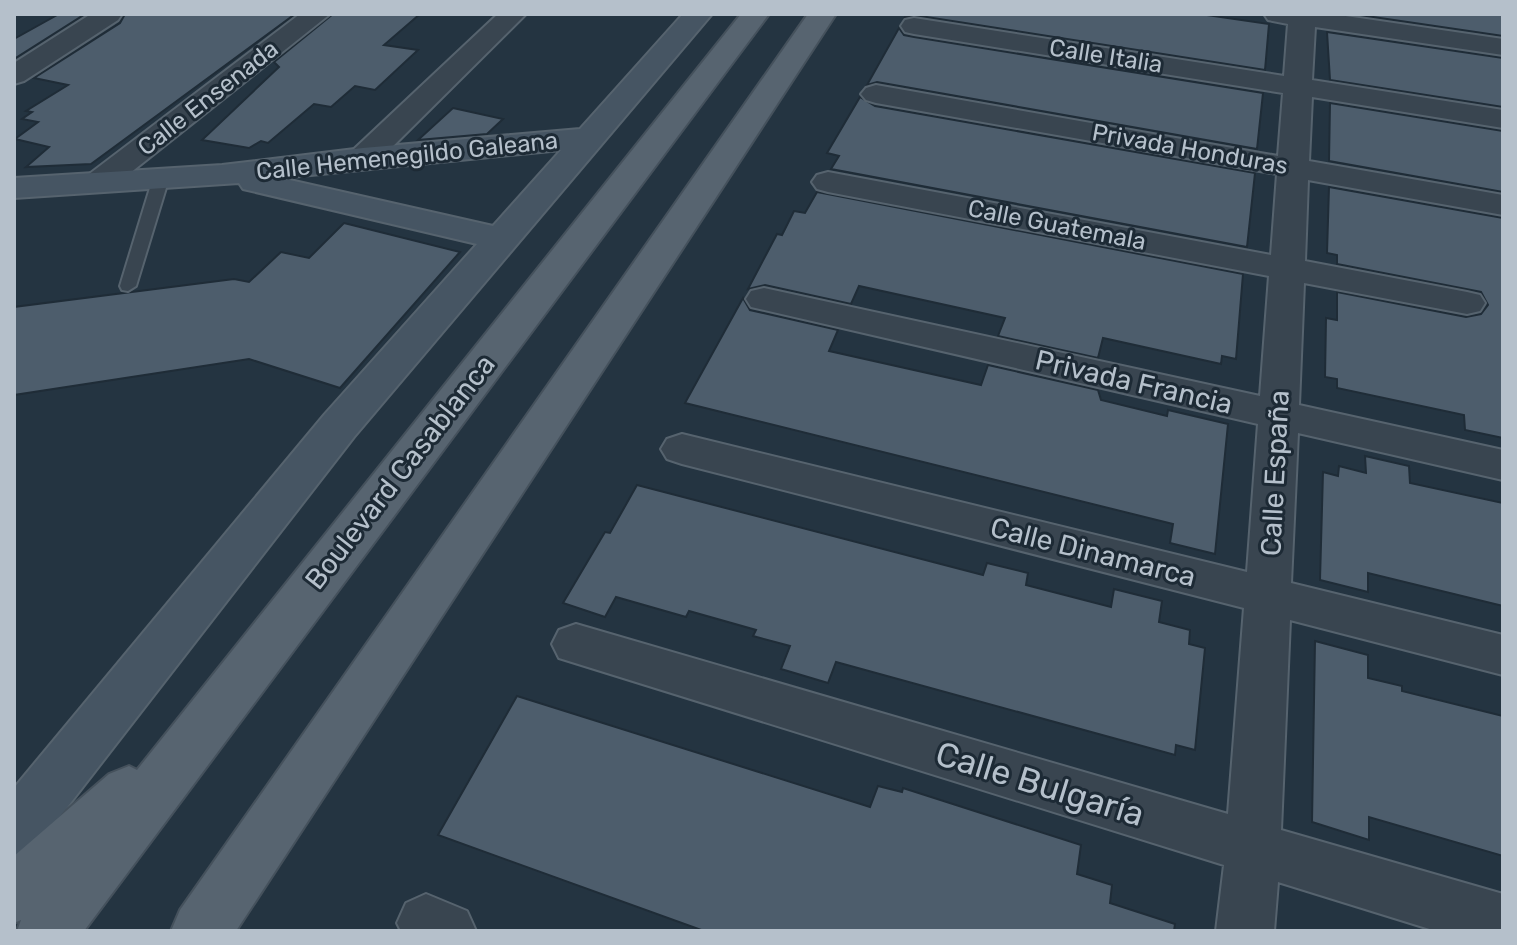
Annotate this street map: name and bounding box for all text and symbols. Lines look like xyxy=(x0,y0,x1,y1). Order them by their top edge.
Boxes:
street label: Calle Italia xyxy=(1047,33,1165,79)
street label: Calle Ensenada xyxy=(132,35,284,161)
street label: Privada Honduras xyxy=(1090,118,1290,180)
street label: Calle Hemenegildo Galeana xyxy=(255,126,559,186)
street label: Calle Guatemala xyxy=(966,194,1148,256)
street label: Privada Francia xyxy=(1032,343,1236,421)
street label: Boulevard Casablanca xyxy=(298,348,502,596)
street label: Calle España xyxy=(1254,389,1296,557)
street label: Calle Dinamarca xyxy=(987,511,1199,593)
street label: Calle Bulgaría xyxy=(931,733,1149,835)

